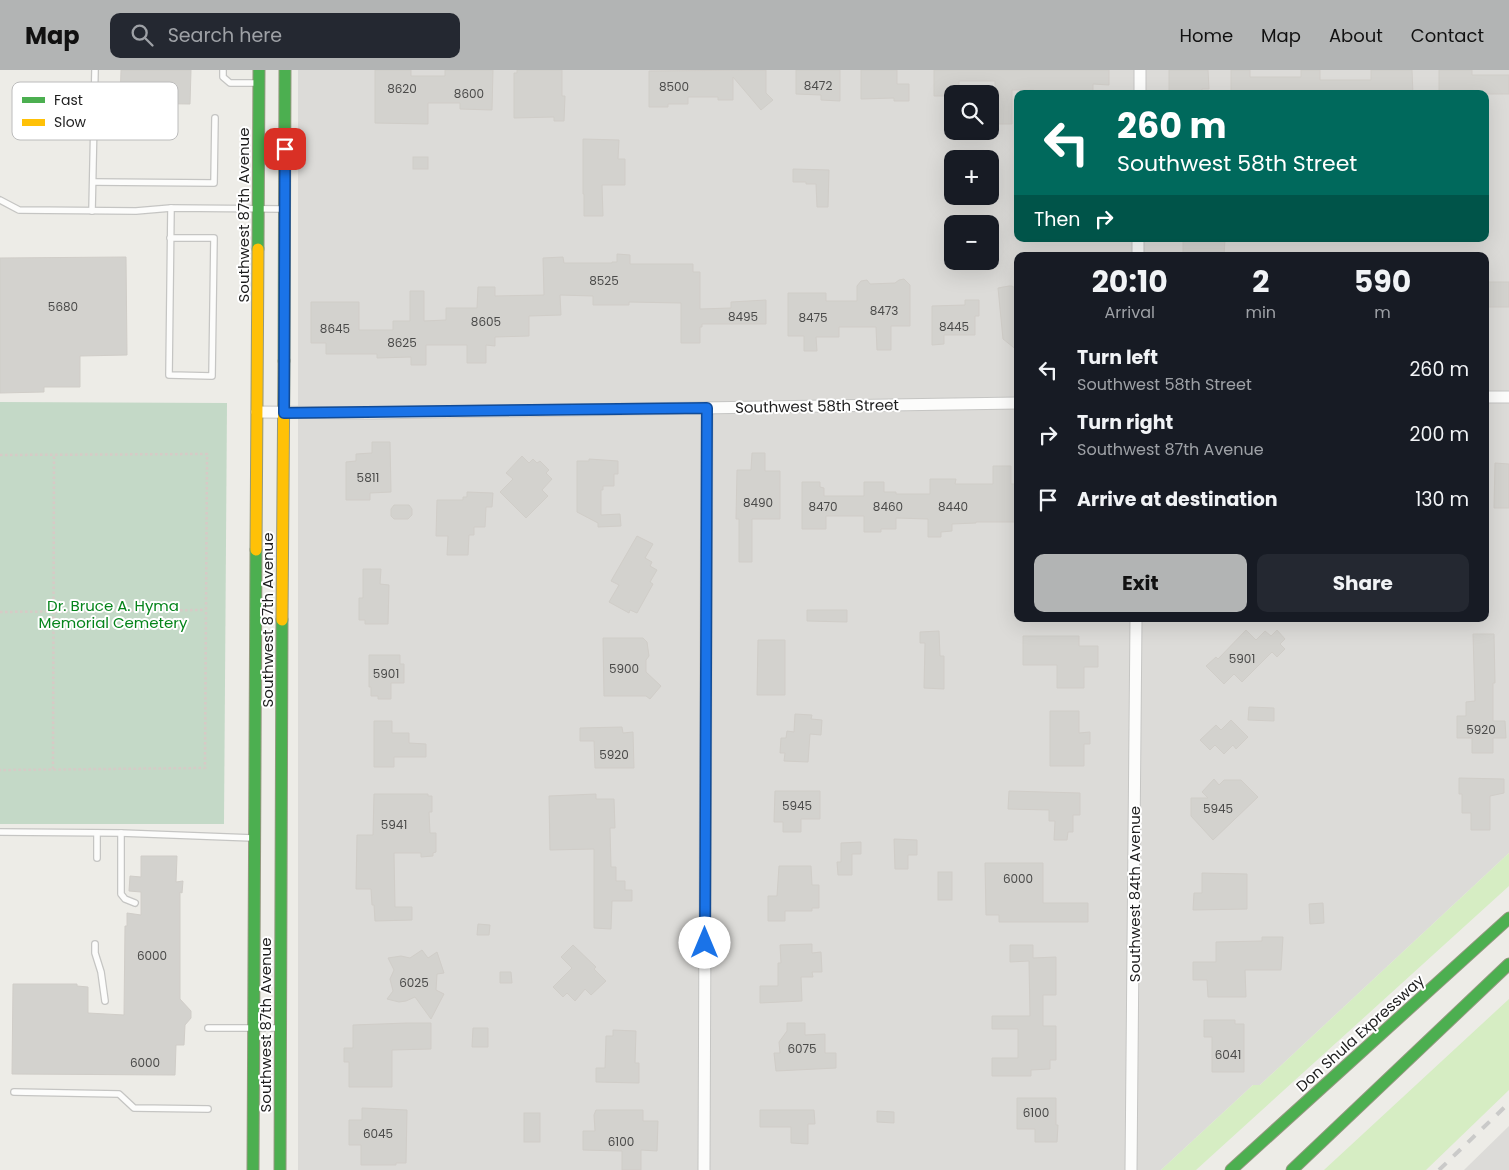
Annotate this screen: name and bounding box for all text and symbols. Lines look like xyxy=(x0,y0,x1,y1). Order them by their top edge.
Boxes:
search box xyxy=(110,13,460,58)
text: Map xyxy=(25,19,80,52)
icon: search xyxy=(128,21,156,49)
text: Search here xyxy=(168,22,282,49)
text: Home xyxy=(1179,23,1233,48)
text: Map xyxy=(1261,23,1301,48)
text: About xyxy=(1329,23,1383,48)
text: Contact xyxy=(1411,23,1484,48)
house number: 8472 xyxy=(804,77,832,94)
house number: 8500 xyxy=(659,78,689,95)
house number: 8620 xyxy=(387,80,417,97)
legend xyxy=(12,82,178,140)
house number: 8600 xyxy=(454,85,484,102)
map controls xyxy=(944,85,999,270)
button: search xyxy=(944,85,999,140)
text: Fast xyxy=(54,90,83,110)
text: 260 m xyxy=(1117,101,1227,150)
icon: left xyxy=(1034,110,1099,175)
text: Slow xyxy=(54,112,87,132)
street label: Southwest 87th Avenue xyxy=(233,127,254,303)
pin xyxy=(264,128,306,170)
icon: arrive xyxy=(271,135,299,163)
text: Southwest 58th Street xyxy=(1117,148,1357,179)
button: + xyxy=(944,150,999,205)
icon: right xyxy=(1090,205,1118,233)
text: Then xyxy=(1034,206,1080,233)
button: − xyxy=(944,215,999,270)
text: 20:10 xyxy=(1092,260,1168,303)
text: 2 xyxy=(1252,260,1269,303)
text: 590 xyxy=(1354,260,1411,303)
house number: 8525 xyxy=(589,272,619,289)
house number: 5680 xyxy=(48,298,78,315)
text: Arrival xyxy=(1105,301,1155,324)
text: min xyxy=(1245,301,1276,324)
text: m xyxy=(1374,301,1391,324)
house number: 8473 xyxy=(870,302,898,319)
house number: 8495 xyxy=(728,308,758,325)
house number: 8475 xyxy=(798,309,828,326)
house number: 8605 xyxy=(471,313,501,330)
house number: 8445 xyxy=(939,318,969,335)
house number: 8645 xyxy=(320,320,350,337)
house number: 8625 xyxy=(387,334,417,351)
text: Turn left xyxy=(1077,344,1158,371)
icon: left xyxy=(1034,356,1062,384)
text: 260 m xyxy=(1409,356,1469,383)
text: Southwest 58th Street xyxy=(1077,373,1252,396)
street label: Southwest 58th Street xyxy=(735,394,899,418)
text: Turn right xyxy=(1077,409,1173,436)
icon: right xyxy=(1034,421,1062,449)
text: 200 m xyxy=(1410,421,1469,448)
text: Southwest 87th Avenue xyxy=(1077,438,1264,461)
house number: 5811 xyxy=(357,469,379,486)
icon: arrive xyxy=(1034,486,1062,514)
text: Arrive at destination xyxy=(1077,486,1278,513)
text: 130 m xyxy=(1415,486,1469,513)
house number: 8490 xyxy=(743,494,773,511)
house number: 8470 xyxy=(808,498,838,515)
house number: 8460 xyxy=(873,498,903,515)
house number: 8440 xyxy=(938,498,968,515)
street label: Southwest 87th Avenue xyxy=(257,532,278,708)
button: Exit xyxy=(1034,554,1247,612)
button: Share xyxy=(1257,554,1469,612)
park label: Dr. Bruce A. Hyma Memorial Cemetery xyxy=(39,595,188,633)
house number: 5901 xyxy=(1229,650,1255,667)
house number: 5900 xyxy=(609,660,639,677)
house number: 5901 xyxy=(373,665,399,682)
house number: 5920 xyxy=(1466,721,1496,738)
house number: 5920 xyxy=(599,746,629,763)
house number: 5945 xyxy=(782,797,812,814)
house number: 5945 xyxy=(1203,800,1233,817)
street label: Southwest 84th Avenue xyxy=(1124,806,1145,982)
house number: 5941 xyxy=(381,816,407,833)
house number: 6000 xyxy=(1003,870,1033,887)
position arrow xyxy=(678,916,730,968)
street label: Southwest 87th Avenue xyxy=(255,937,276,1113)
house number: 6000 xyxy=(137,947,167,964)
street label: Don Shula Expressway xyxy=(1291,969,1429,1096)
house number: 6025 xyxy=(399,974,429,991)
house number: 6075 xyxy=(787,1040,817,1057)
house number: 6041 xyxy=(1215,1046,1241,1063)
house number: 6000 xyxy=(130,1054,160,1071)
house number: 6100 xyxy=(1023,1104,1049,1121)
house number: 6045 xyxy=(363,1125,393,1142)
house number: 6100 xyxy=(608,1133,634,1150)

